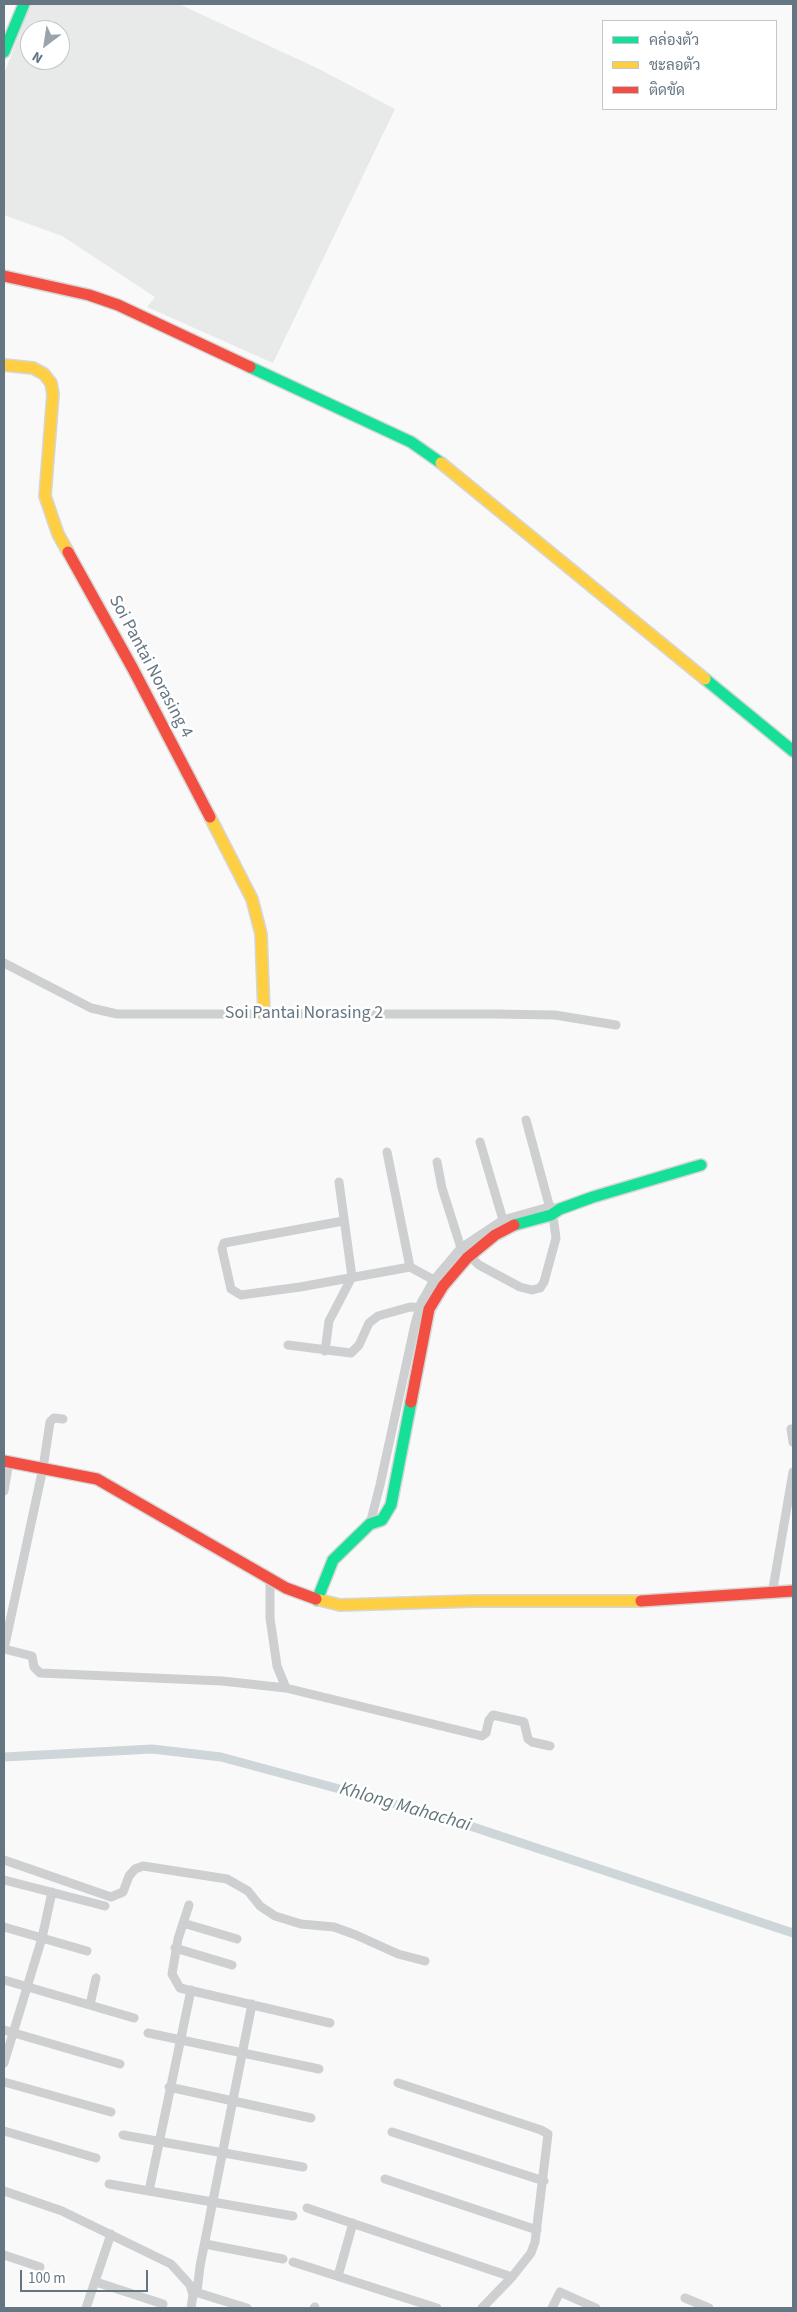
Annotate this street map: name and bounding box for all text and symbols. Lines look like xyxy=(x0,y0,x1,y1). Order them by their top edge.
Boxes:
north arrow xyxy=(20,20,70,70)
legend xyxy=(602,20,777,110)
text: คล่องตัว xyxy=(649,30,699,51)
text: N xyxy=(29,46,47,68)
text: ชะลอตัว xyxy=(649,55,700,76)
text: ติดขัด xyxy=(649,80,685,101)
street label: Soi Pantai Norasing 4 xyxy=(103,592,197,742)
street label: Soi Pantai Norasing 2 xyxy=(225,1003,383,1025)
water label: Khlong Mahachai xyxy=(337,1778,473,1838)
scale bar xyxy=(22,2260,150,2292)
text: 100 m xyxy=(28,2268,66,2289)

